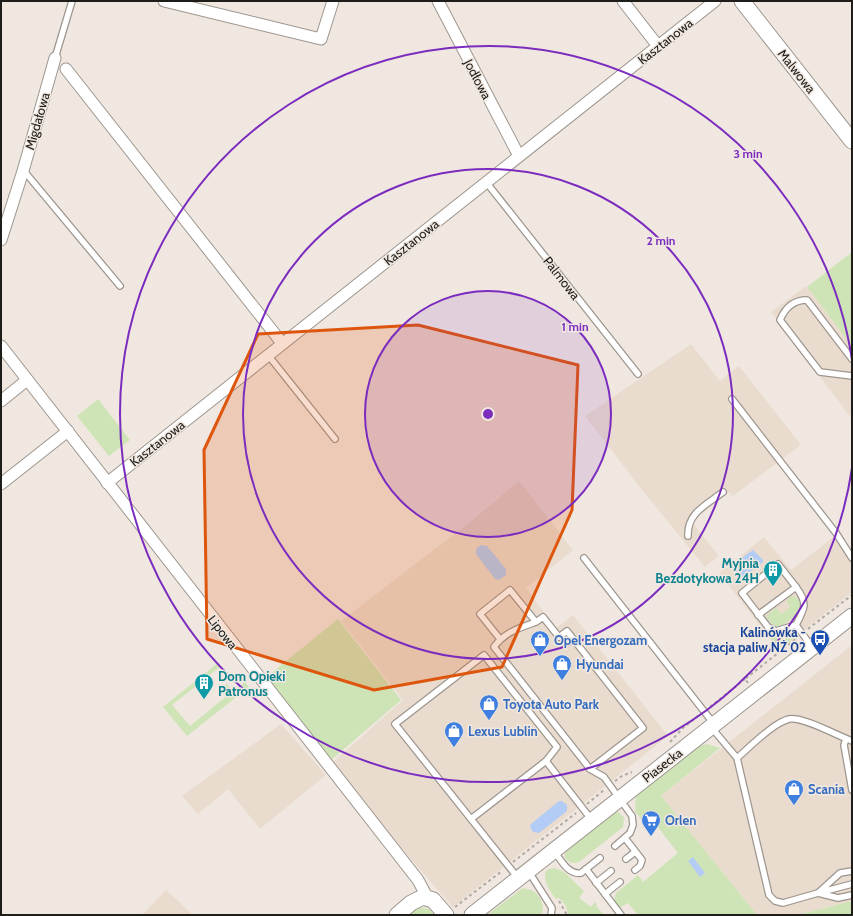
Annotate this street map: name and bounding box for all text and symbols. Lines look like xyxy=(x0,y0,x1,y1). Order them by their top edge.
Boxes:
street label: Kasztanowa xyxy=(634,14,696,68)
street label: Malwowa xyxy=(775,46,820,97)
street label: Jodłowa xyxy=(460,55,496,103)
street label: Migdałowa xyxy=(21,90,53,152)
text: 3 min xyxy=(733,146,763,161)
street label: Kasztanowa xyxy=(380,215,442,269)
text: 2 min xyxy=(647,233,675,248)
street label: Palmowa xyxy=(540,253,584,303)
text: 1 min xyxy=(561,319,589,334)
centre of rings xyxy=(481,407,495,421)
street label: Kasztanowa xyxy=(126,416,188,470)
place label: Myjnia Bezdotykowa 24H xyxy=(655,555,760,586)
building icon: Myjnia Bezdotykowa 24H xyxy=(762,559,784,587)
street label: Lipowa xyxy=(205,612,242,653)
place label: Kalinówka - stacja paliw NŻ 02 xyxy=(703,624,806,655)
bus stop icon: Kalinówka - stacja paliw NŻ 02 xyxy=(809,628,831,656)
shop icon: Opel Energozam xyxy=(529,629,551,657)
place label: Opel Energozam xyxy=(554,632,647,648)
shop icon: Hyundai xyxy=(551,653,573,681)
place label: Hyundai xyxy=(576,656,624,672)
place label: Dom Opieki Patronus xyxy=(218,668,285,699)
building icon: Dom Opieki Patronus xyxy=(193,672,215,700)
shop icon: Toyota Auto Park xyxy=(478,693,500,721)
place label: Toyota Auto Park xyxy=(503,696,600,712)
shop icon: Lexus Lublin xyxy=(443,720,465,748)
place label: Lexus Lublin xyxy=(468,723,538,739)
street label: Piasecka xyxy=(639,744,686,786)
shop icon: Scania xyxy=(783,778,805,806)
place label: Scania xyxy=(808,781,845,797)
supermarket icon: Orlen xyxy=(640,809,662,837)
place label: Orlen xyxy=(665,812,696,828)

